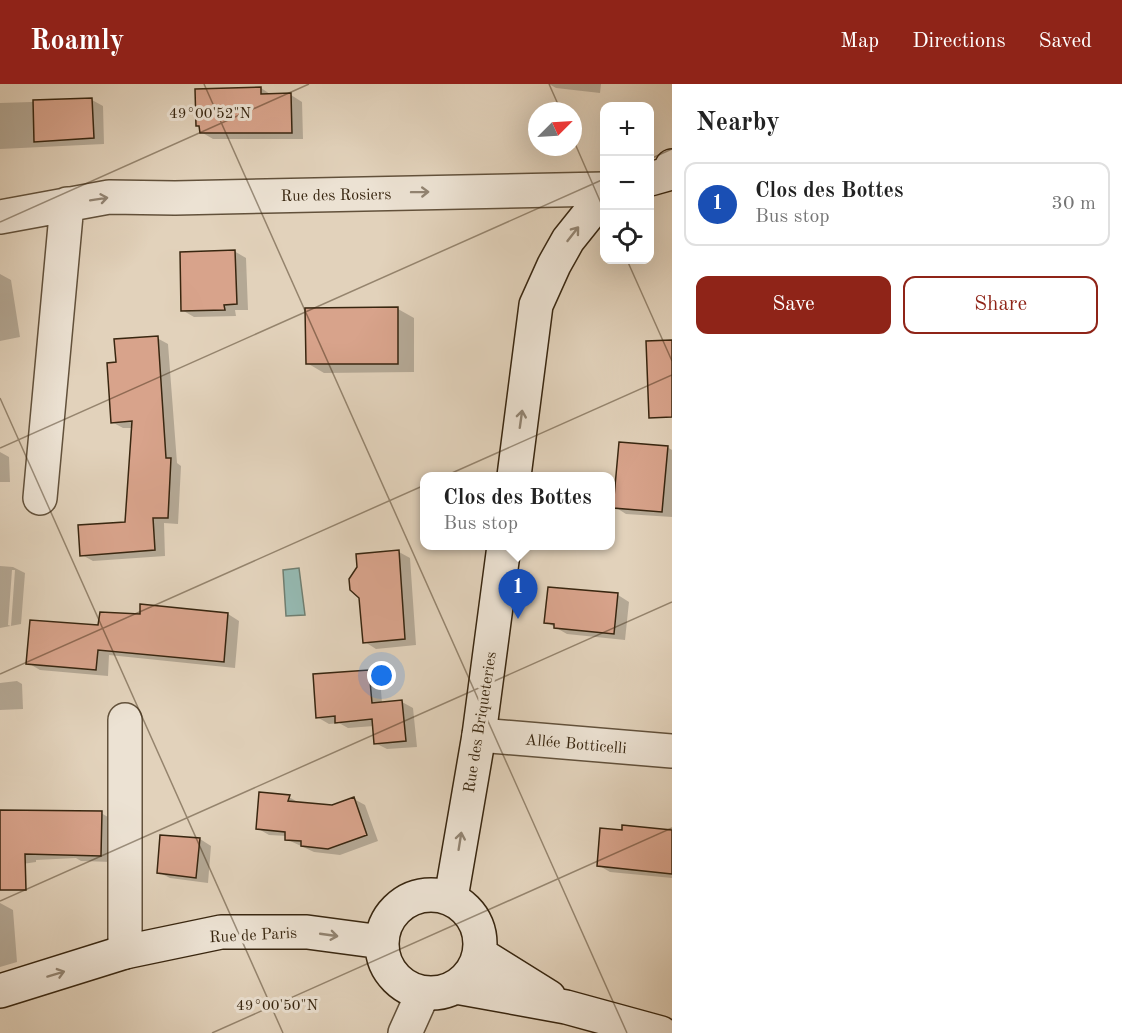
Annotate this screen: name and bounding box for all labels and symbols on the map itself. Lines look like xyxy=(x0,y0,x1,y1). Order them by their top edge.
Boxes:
north arrow xyxy=(528,102,582,156)
text: 49°00'52"N xyxy=(169,107,251,122)
one-way arrow xyxy=(409,186,429,198)
street label: Rue des Rosiers xyxy=(281,187,391,205)
one-way arrow xyxy=(89,193,108,204)
one-way arrow xyxy=(567,226,580,242)
one-way arrow xyxy=(516,409,527,429)
pin: 1 xyxy=(498,570,538,619)
street label: Rue des Briqueteries xyxy=(462,650,500,794)
your location xyxy=(367,661,396,690)
street label: Allée Botticelli xyxy=(524,733,627,757)
one-way arrow xyxy=(455,831,466,851)
street label: Rue de Paris xyxy=(209,926,297,946)
one-way arrow xyxy=(319,929,339,940)
one-way arrow xyxy=(46,967,65,978)
text: 49°00'50"N xyxy=(236,999,318,1014)

